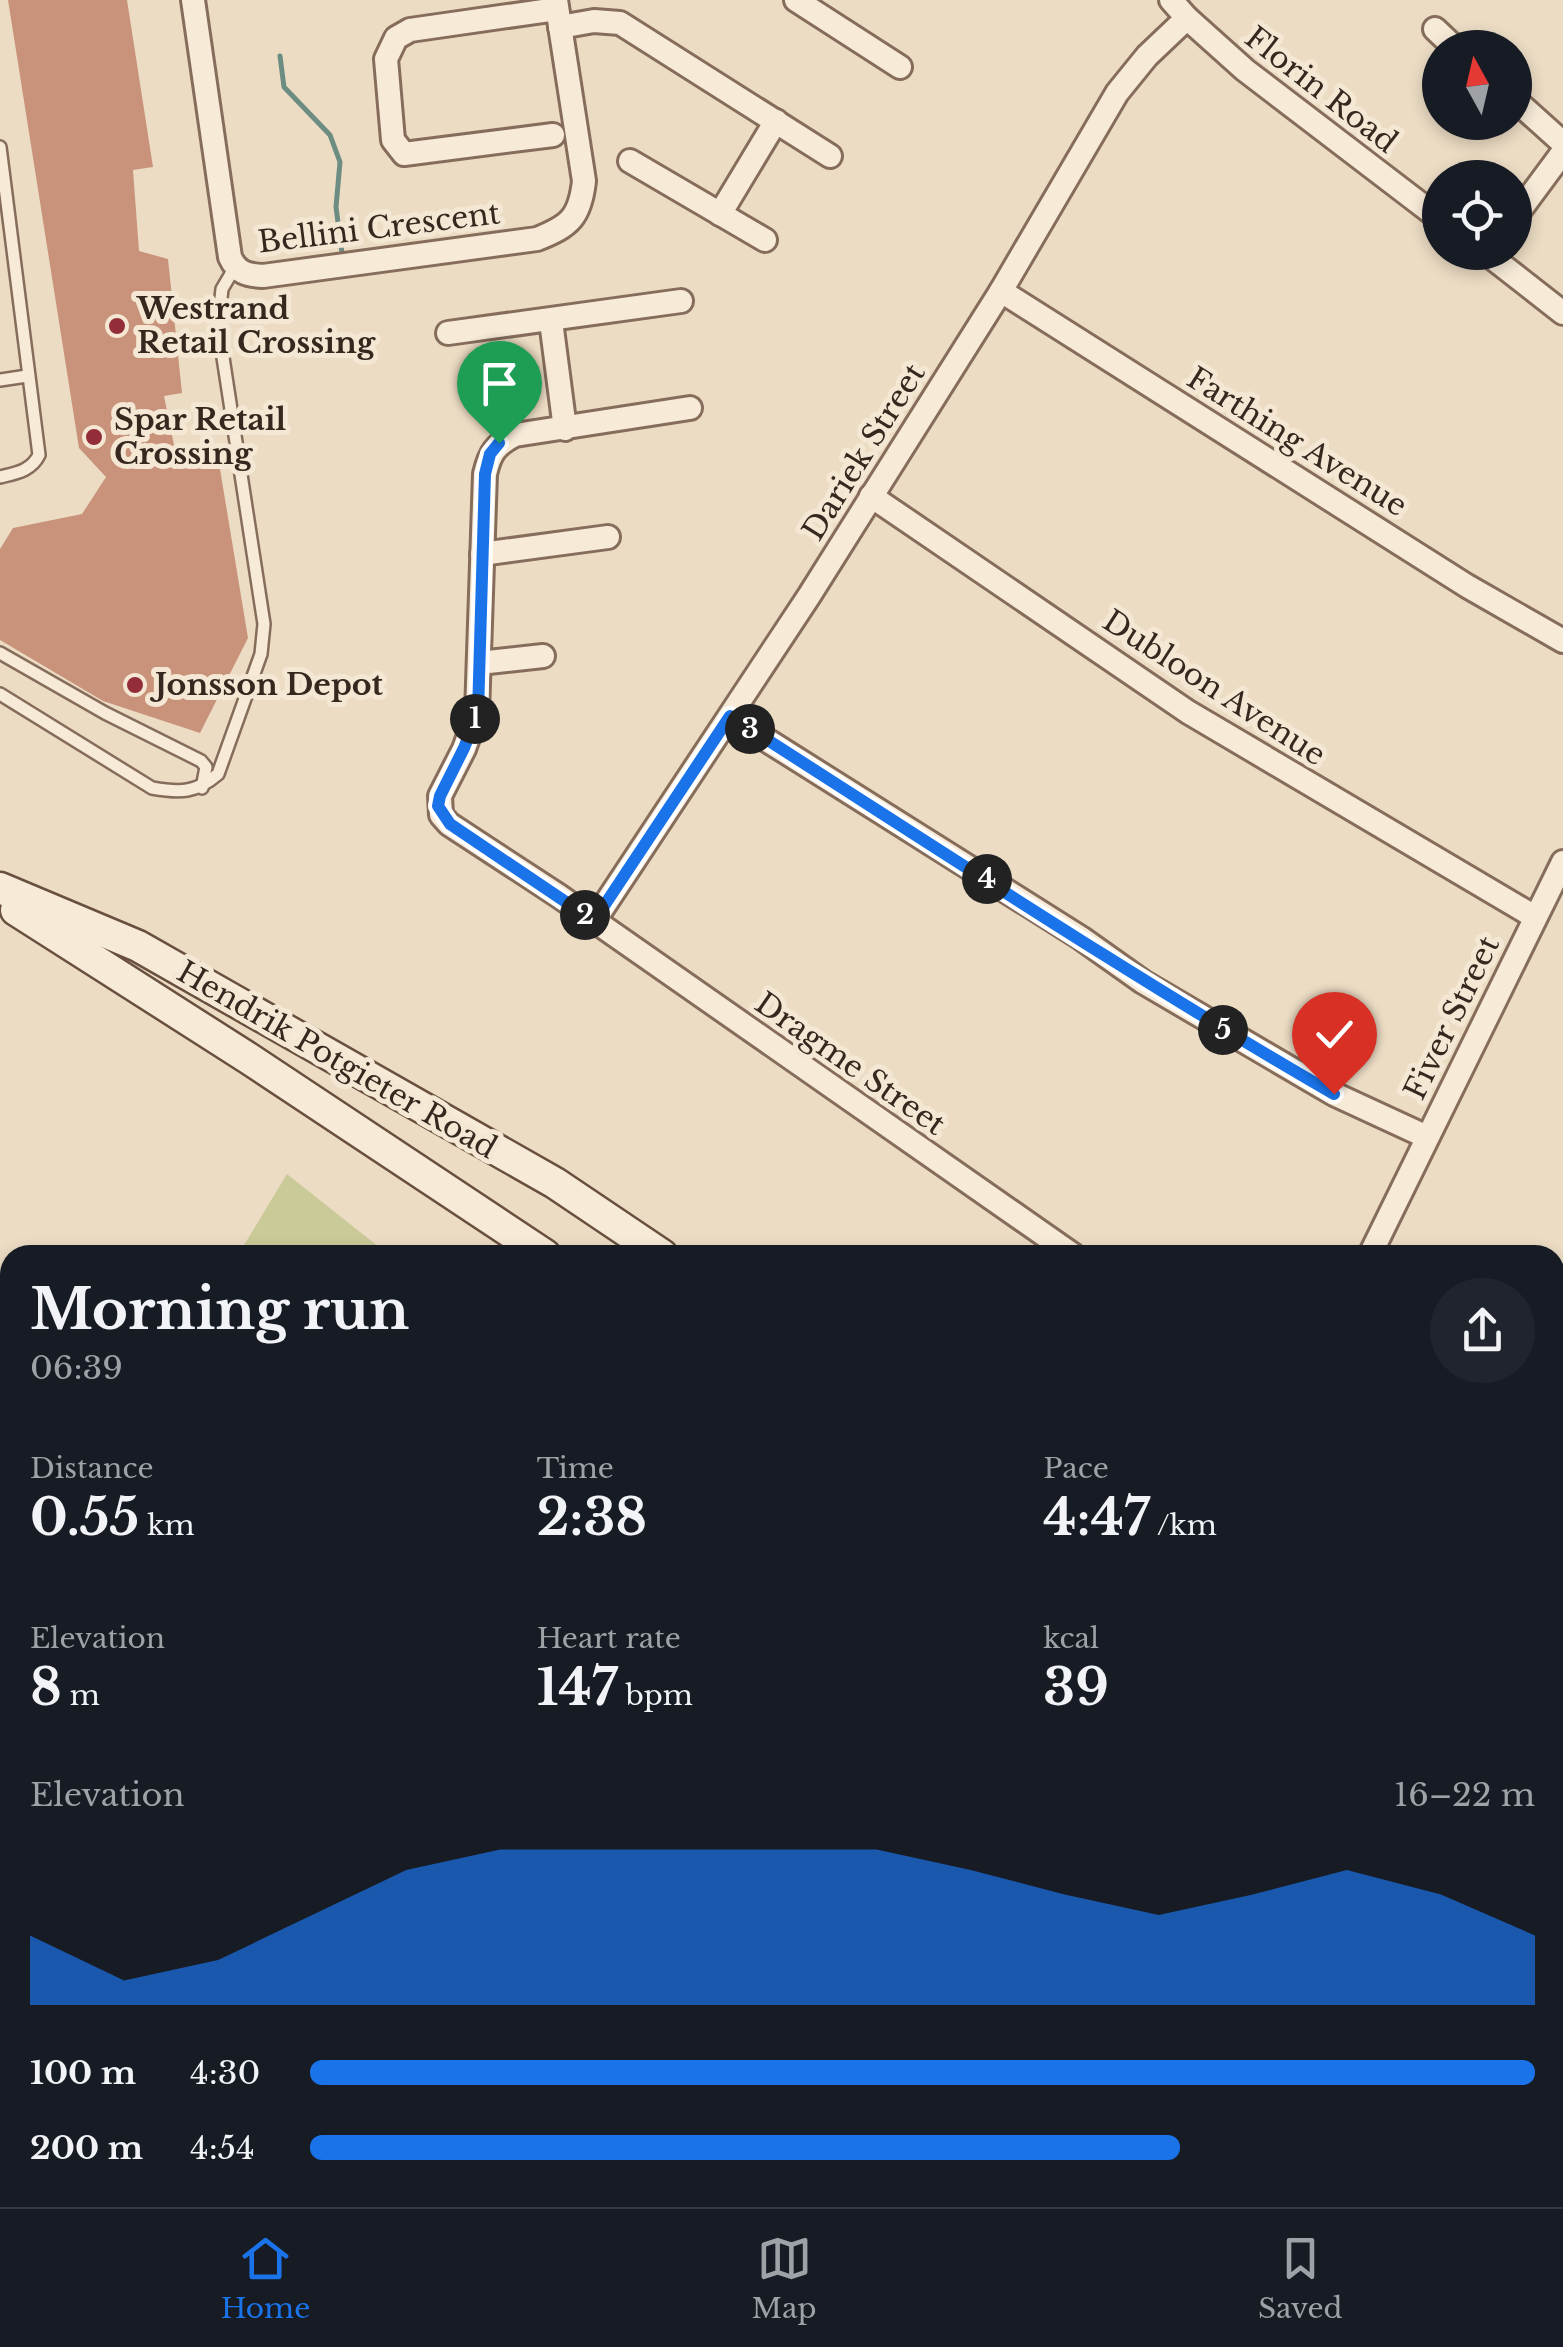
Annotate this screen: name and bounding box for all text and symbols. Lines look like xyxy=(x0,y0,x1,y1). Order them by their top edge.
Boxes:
street label: Florin Road xyxy=(1238,19,1405,161)
north arrow xyxy=(1422,30,1532,140)
map controls xyxy=(1422,30,1532,270)
button: locate xyxy=(1422,160,1532,270)
street label: Bellini Crescent xyxy=(256,194,503,261)
place label: Westrand Retail Crossing xyxy=(136,290,376,361)
marker: Westrand Retail Crossing xyxy=(106,315,128,337)
pin xyxy=(457,341,542,444)
icon: arrive xyxy=(472,356,527,411)
street label: Dariek Street xyxy=(794,356,933,547)
street label: Farthing Avenue xyxy=(1181,359,1414,524)
place label: Spar Retail Crossing xyxy=(114,401,287,472)
marker: Spar Retail Crossing xyxy=(83,426,105,448)
street label: Dubloon Avenue xyxy=(1096,602,1332,773)
place label: Jonsson Depot xyxy=(149,666,384,703)
marker: Jonsson Depot xyxy=(124,674,146,696)
pin: 1 xyxy=(450,694,500,744)
text: 1 xyxy=(469,701,481,736)
pin: 3 xyxy=(725,704,775,754)
text: 3 xyxy=(741,711,759,746)
pin: 4 xyxy=(962,854,1012,904)
text: 4 xyxy=(978,861,996,896)
pin: 2 xyxy=(560,890,610,940)
text: 2 xyxy=(576,897,594,932)
street label: Fiver Street xyxy=(1396,929,1507,1106)
street label: Hendrik Potgieter Road xyxy=(171,953,504,1166)
street label: Dragme Street xyxy=(748,984,953,1143)
pin xyxy=(1292,992,1377,1095)
pin: 5 xyxy=(1198,1005,1248,1055)
icon: check xyxy=(1307,1007,1362,1062)
text: 5 xyxy=(1215,1012,1231,1047)
text: Morning run xyxy=(30,1276,409,1344)
button: share xyxy=(1430,1278,1535,1383)
text: 06:39 xyxy=(30,1348,123,1388)
text: Distance xyxy=(30,1451,153,1486)
text: Time xyxy=(537,1451,614,1486)
text: Pace xyxy=(1043,1451,1109,1486)
text: 0.55 xyxy=(30,1486,139,1549)
text: 2:38 xyxy=(537,1486,647,1549)
text: 4:47 xyxy=(1043,1486,1150,1549)
text: km xyxy=(139,1508,195,1543)
text: /km xyxy=(1150,1508,1217,1543)
text: Elevation xyxy=(30,1621,165,1656)
text: Heart rate xyxy=(537,1621,681,1656)
text: kcal xyxy=(1043,1621,1099,1656)
text: 8 xyxy=(30,1656,62,1719)
text: 147 xyxy=(537,1656,617,1719)
text: 39 xyxy=(1043,1656,1109,1719)
text: m xyxy=(62,1678,100,1713)
text: bpm xyxy=(617,1678,693,1713)
text: Elevation xyxy=(30,1775,184,1815)
text: 16–22 m xyxy=(1394,1775,1535,1815)
text: 100 m xyxy=(30,2053,136,2093)
text: 4:30 xyxy=(190,2053,260,2093)
text: 200 m xyxy=(30,2128,143,2168)
text: 4:54 xyxy=(190,2128,255,2168)
tab: Home xyxy=(221,2231,310,2326)
tab: Map xyxy=(752,2231,817,2326)
tab: Saved xyxy=(1258,2231,1342,2326)

